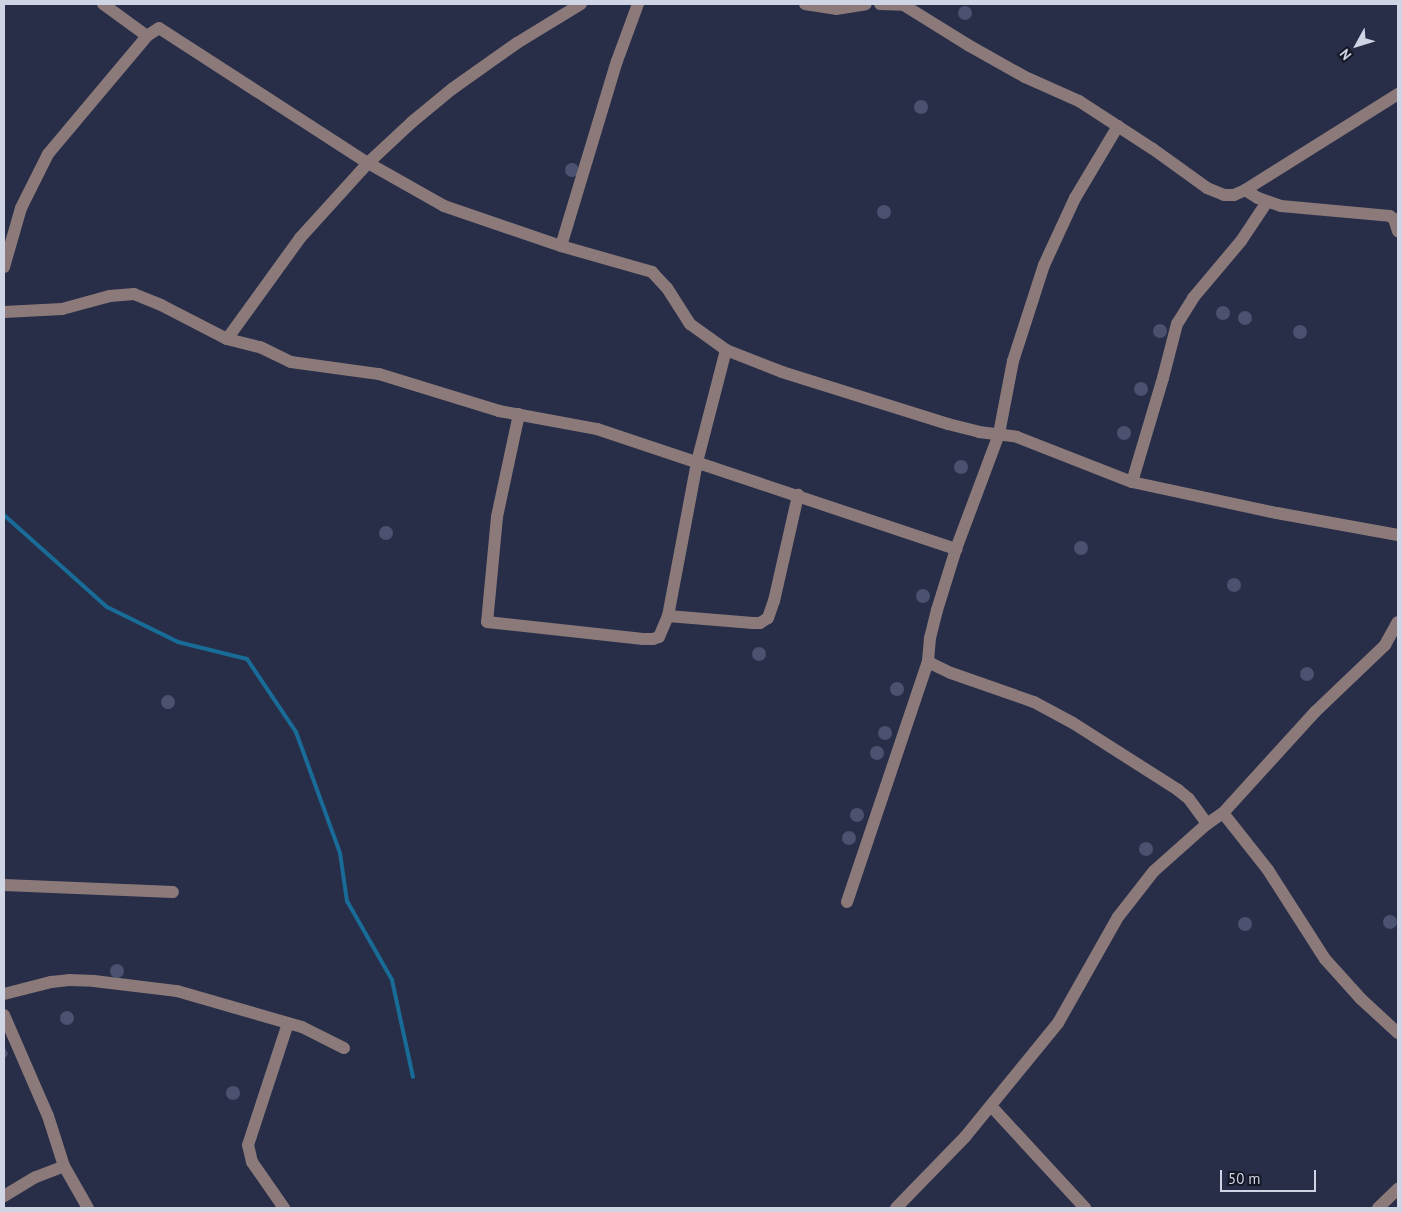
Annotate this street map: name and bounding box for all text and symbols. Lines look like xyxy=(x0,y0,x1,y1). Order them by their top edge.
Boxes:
north arrow xyxy=(1332,20,1382,70)
text: N xyxy=(1335,45,1355,64)
scale bar xyxy=(1222,1160,1318,1192)
text: 50 m xyxy=(1228,1169,1261,1188)

